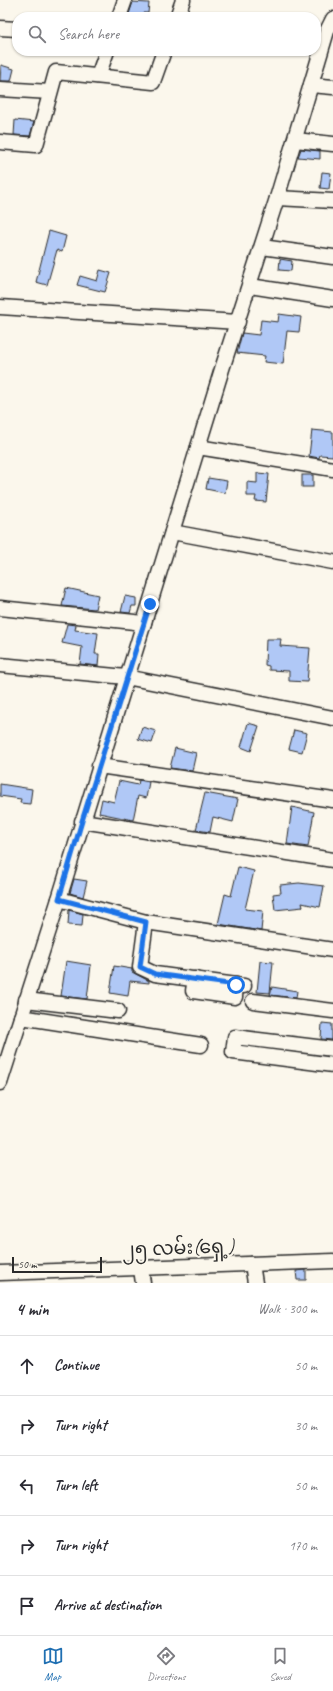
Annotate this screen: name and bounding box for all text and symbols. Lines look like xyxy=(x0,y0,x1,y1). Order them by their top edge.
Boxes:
search box xyxy=(12,12,321,56)
icon: search xyxy=(26,23,48,45)
text: Search here xyxy=(58,25,119,44)
route end xyxy=(141,595,159,613)
route start xyxy=(227,976,245,994)
street label: ၂၅ လမ်း(ရှေ့) xyxy=(121,1231,236,1266)
scale bar xyxy=(12,1255,102,1274)
text: 50 m xyxy=(18,1257,37,1271)
text: 4 min xyxy=(16,1299,49,1320)
text: Walk · 300 m xyxy=(258,1301,317,1317)
icon: ahead xyxy=(16,1355,38,1377)
text: Continue xyxy=(54,1356,99,1375)
text: 50 m xyxy=(295,1358,317,1374)
icon: right xyxy=(16,1415,38,1437)
text: Turn right xyxy=(54,1416,107,1435)
text: 30 m xyxy=(295,1418,317,1434)
icon: left xyxy=(16,1475,38,1497)
text: Turn left xyxy=(54,1476,97,1495)
text: 50 m xyxy=(295,1478,317,1494)
icon: right xyxy=(16,1535,38,1557)
text: Turn right xyxy=(54,1536,107,1555)
text: 170 m xyxy=(289,1538,317,1554)
icon: arrive xyxy=(16,1595,38,1617)
text: Arrive at destination xyxy=(54,1596,161,1615)
tab: Map xyxy=(42,1645,64,1683)
tab: Directions xyxy=(147,1645,186,1683)
tab: Saved xyxy=(269,1645,291,1683)

